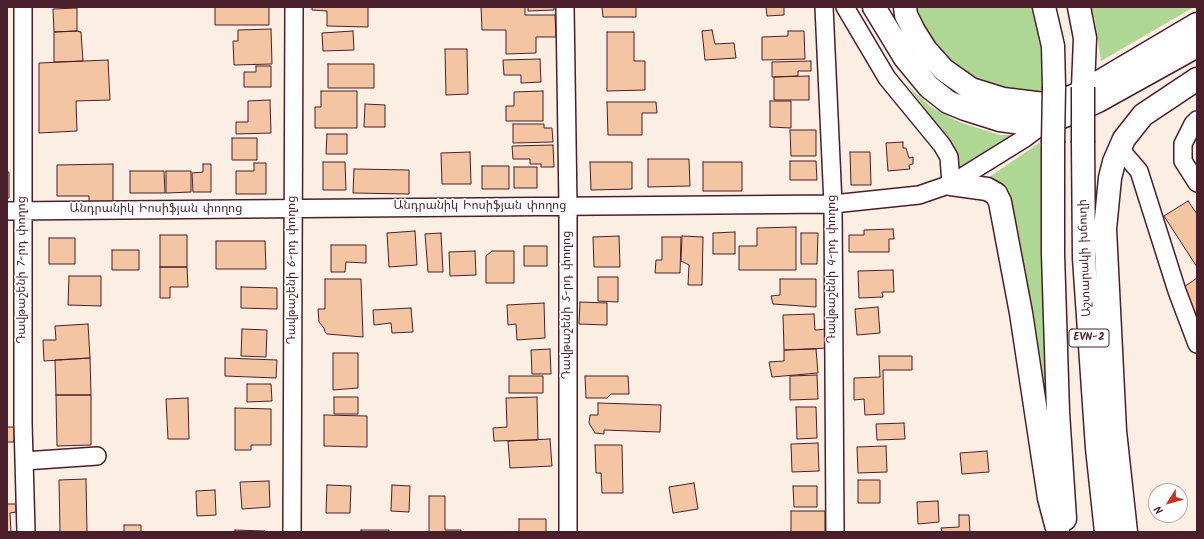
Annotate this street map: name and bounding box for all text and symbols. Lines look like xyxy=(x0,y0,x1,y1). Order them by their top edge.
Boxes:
street label: Դավթաշենի 4-րդ փողոց xyxy=(826,195,840,343)
street label: Դավթաշենի 7-րդ փողոց xyxy=(16,196,30,344)
street label: Դավթաշենի 6-րդ փողոց xyxy=(286,196,300,344)
street label: Աշտարակի խճուղի xyxy=(1077,199,1095,317)
street label: Անդրանիկ Իոսիֆյան փողոց xyxy=(394,200,566,214)
street label: Անդրանիկ Իոսիֆյան փողոց xyxy=(70,203,242,217)
street label: Դավթաշենի 5-րդ փողոց xyxy=(561,231,575,379)
road number: EVN-2 xyxy=(1069,329,1109,347)
north arrow xyxy=(1148,483,1188,523)
text: N xyxy=(1150,501,1168,518)

